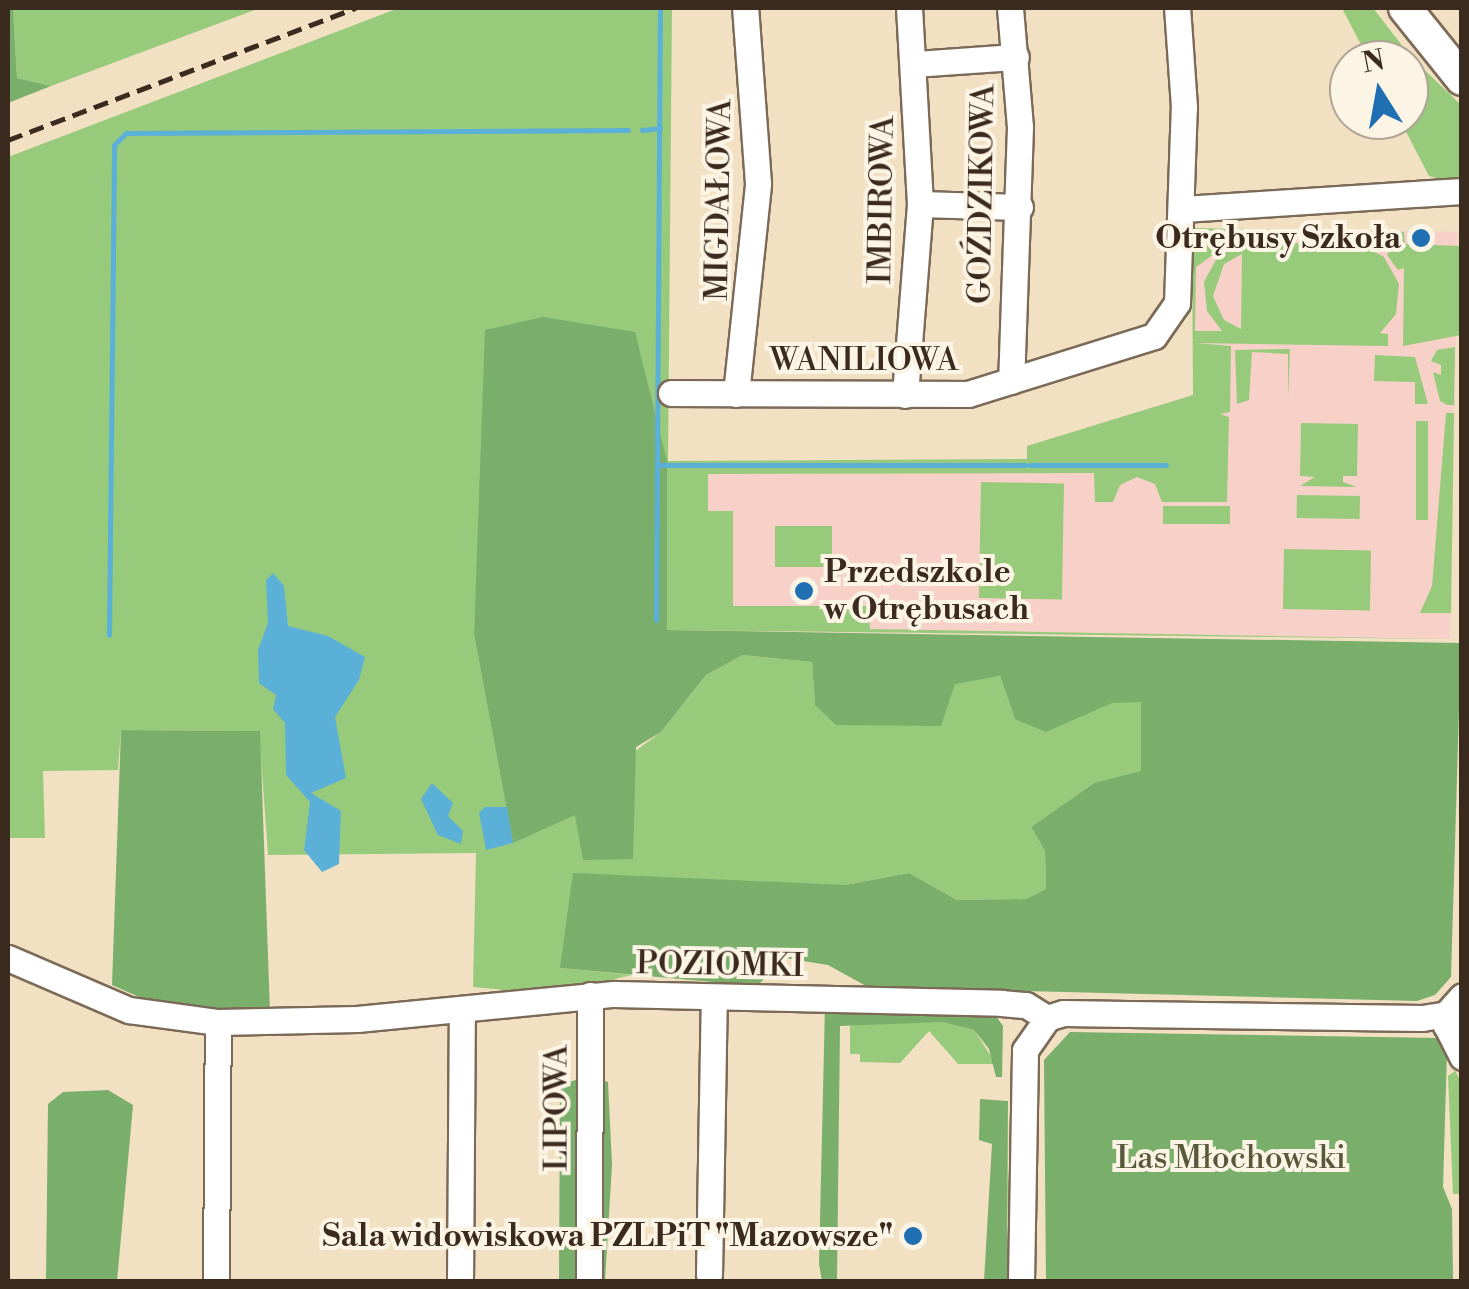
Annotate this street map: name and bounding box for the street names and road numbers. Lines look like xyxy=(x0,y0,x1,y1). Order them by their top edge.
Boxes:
street label: GOŹDZIKOWA xyxy=(961,84,1003,304)
street label: MIGDAŁOWA xyxy=(698,99,740,301)
street label: IMBIROWA xyxy=(861,115,903,285)
street label: WANILIOWA xyxy=(770,341,958,379)
street label: POZIOMKI xyxy=(636,944,804,986)
street label: LIPOWA xyxy=(538,1045,576,1171)

